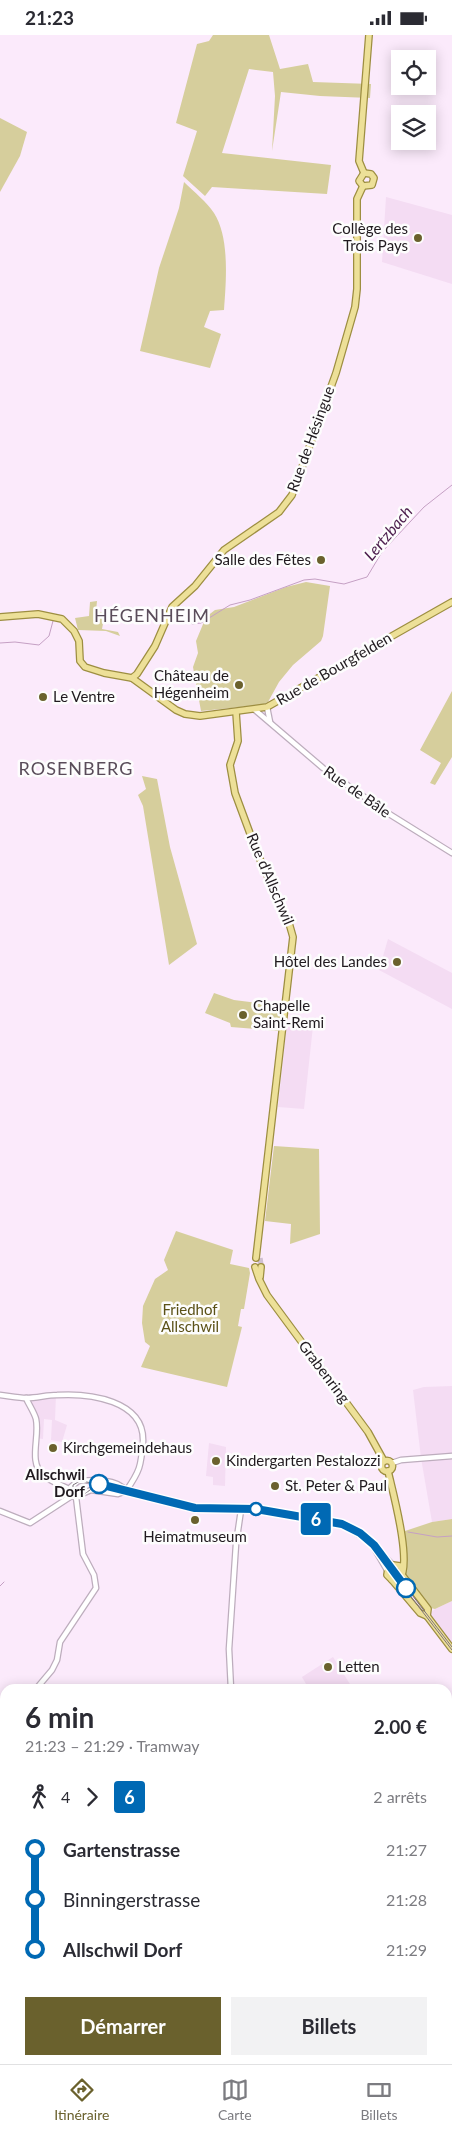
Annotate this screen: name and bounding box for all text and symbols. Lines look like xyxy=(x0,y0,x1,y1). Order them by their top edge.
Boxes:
text: 21:23 xyxy=(25,6,74,29)
map controls xyxy=(391,50,436,150)
button: locate xyxy=(391,50,436,95)
button: layers xyxy=(391,105,436,150)
place label: Collège des Trois Pays xyxy=(332,219,408,254)
marker: Collège des Trois Pays xyxy=(412,232,424,244)
street label: Rue de Hésingue xyxy=(283,383,338,494)
water label: Lertzbach xyxy=(359,502,416,564)
place label: Salle des Fêtes xyxy=(215,550,311,568)
marker: Salle des Fêtes xyxy=(315,554,327,566)
district label: HÉGENHEIM xyxy=(94,604,210,626)
street label: Rue de Bourgfelden xyxy=(273,628,394,708)
place label: Château de Hégenheim xyxy=(154,666,229,701)
marker: Château de Hégenheim xyxy=(233,679,245,691)
place label: Le Ventre xyxy=(53,687,115,705)
marker: Le Ventre xyxy=(37,691,49,703)
district label: ROSENBERG xyxy=(19,757,133,779)
street label: Rue de Bâle xyxy=(321,761,395,821)
street label: Rue d'Allschwil xyxy=(243,830,298,927)
place label: Hôtel des Landes xyxy=(274,952,387,970)
marker: Hôtel des Landes xyxy=(391,956,403,968)
place label: Chapelle Saint-Remi xyxy=(253,996,324,1031)
marker: Chapelle Saint-Remi xyxy=(237,1009,249,1021)
park label: Friedhof Allschwil xyxy=(161,1300,219,1335)
street label: Grabenring xyxy=(295,1337,354,1406)
place label: Kirchgemeindehaus xyxy=(63,1438,192,1456)
marker: Kirchgemeindehaus xyxy=(47,1442,59,1454)
place label: Kindergarten Pestalozzi xyxy=(226,1451,381,1469)
marker: Kindergarten Pestalozzi xyxy=(210,1455,222,1467)
place label: Allschwil Dorf xyxy=(24,1465,86,1500)
marker: Allschwil Dorf xyxy=(89,1474,109,1494)
place label: St. Peter & Paul xyxy=(285,1476,387,1494)
marker: St. Peter & Paul xyxy=(269,1480,281,1492)
unlabelled marker xyxy=(249,1502,263,1516)
line badge: 6 xyxy=(300,1503,332,1535)
text: 6 xyxy=(311,1508,321,1530)
marker: Heimatmuseum xyxy=(189,1514,201,1526)
place label: Heimatmuseum xyxy=(143,1527,247,1545)
unlabelled marker xyxy=(396,1578,416,1598)
place label: Letten xyxy=(338,1657,380,1675)
marker: Letten xyxy=(322,1661,334,1673)
text: 6 min xyxy=(25,1700,94,1734)
text: 2.00 € xyxy=(374,1715,427,1738)
text: 21:23 – 21:29 · Tramway xyxy=(25,1736,200,1755)
icon: walk xyxy=(25,1783,53,1811)
icon: forward xyxy=(78,1783,106,1811)
text: 6 xyxy=(124,1786,135,1808)
text: 4 xyxy=(61,1787,70,1806)
text: 2 arrêts xyxy=(373,1787,427,1806)
text: Gartenstrasse xyxy=(63,1838,180,1861)
text: 21:27 xyxy=(386,1840,427,1859)
text: Binningerstrasse xyxy=(63,1888,200,1911)
text: 21:28 xyxy=(386,1890,427,1909)
text: Allschwil Dorf xyxy=(63,1938,182,1961)
text: 21:29 xyxy=(386,1940,427,1959)
button: Démarrer xyxy=(25,1997,221,2055)
button: Billets xyxy=(231,1997,427,2055)
tab: Itinéraire xyxy=(54,2076,109,2123)
tab: Carte xyxy=(218,2076,252,2123)
tab: Billets xyxy=(360,2076,398,2123)

